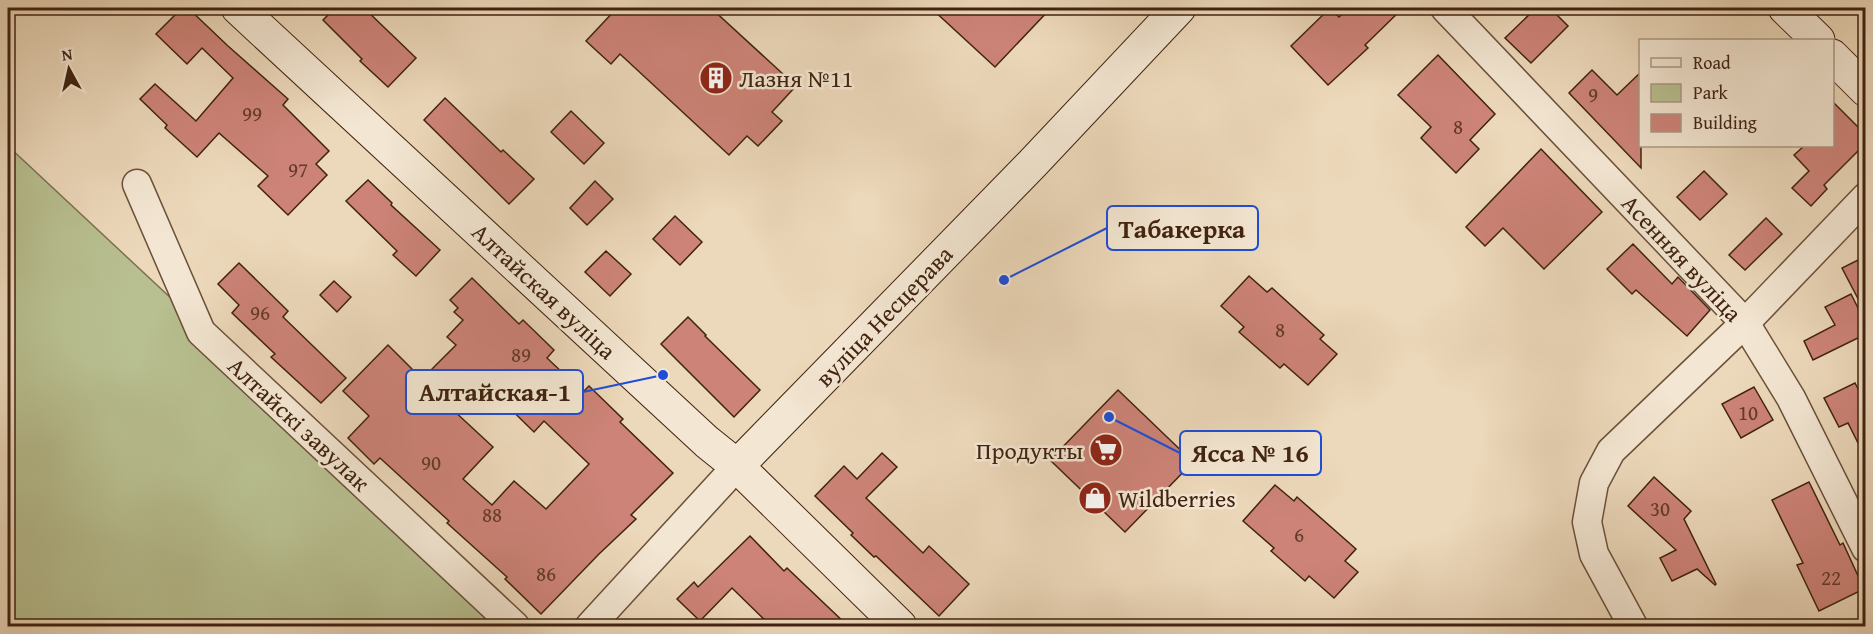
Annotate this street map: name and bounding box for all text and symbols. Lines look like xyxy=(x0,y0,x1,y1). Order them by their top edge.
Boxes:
north arrow xyxy=(39,39,99,99)
legend xyxy=(1639,39,1834,147)
text: N xyxy=(60,41,74,67)
text: Road xyxy=(1693,49,1731,76)
building icon: Лазня №11 xyxy=(698,60,734,96)
place label: Лазня №11 xyxy=(739,61,853,96)
house number: 9 xyxy=(1588,79,1598,110)
text: Park xyxy=(1693,79,1729,106)
house number: 99 xyxy=(242,98,262,129)
text: Building xyxy=(1693,109,1757,136)
house number: 8 xyxy=(1453,111,1463,142)
house number: 97 xyxy=(288,154,308,185)
street label: Асенняя вуліца xyxy=(1614,187,1751,330)
callout: Табакерка xyxy=(1107,206,1258,250)
text: Табакерка xyxy=(1119,209,1246,248)
street label: Алтайская вуліца xyxy=(464,215,624,368)
street label: вуліца Несцерава xyxy=(807,237,961,395)
house number: 96 xyxy=(250,297,270,328)
house number: 8 xyxy=(1275,314,1285,345)
house number: 89 xyxy=(511,339,531,370)
street label: Алтайскі завулак xyxy=(220,349,378,500)
callout: Алтайская-1 xyxy=(406,370,583,414)
text: Алтайская-1 xyxy=(419,372,571,411)
house number: 10 xyxy=(1738,397,1758,428)
callout: Ясса № 16 xyxy=(1180,431,1321,475)
supermarket icon: Продукты xyxy=(1088,432,1124,468)
place label: Продукты xyxy=(976,433,1083,468)
text: Ясса № 16 xyxy=(1190,433,1309,472)
house number: 90 xyxy=(421,447,441,478)
shop icon: Wildberries xyxy=(1077,480,1113,516)
place label: Wildberries xyxy=(1118,481,1236,516)
house number: 30 xyxy=(1650,493,1670,524)
house number: 88 xyxy=(482,499,502,530)
house number: 6 xyxy=(1294,519,1304,550)
house number: 86 xyxy=(536,558,556,589)
house number: 22 xyxy=(1821,562,1841,593)

